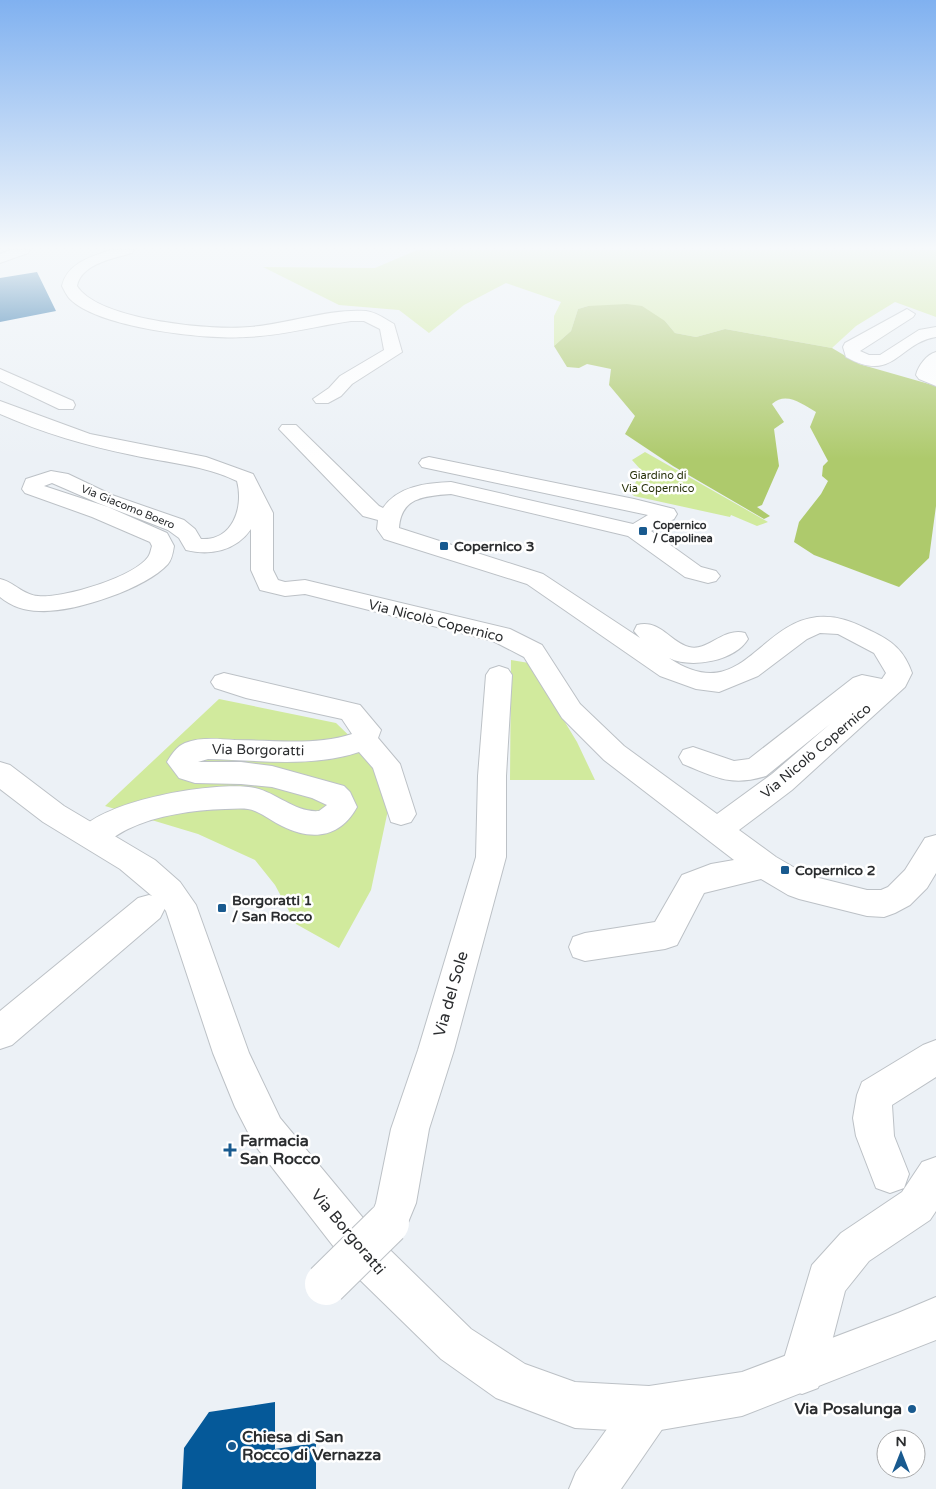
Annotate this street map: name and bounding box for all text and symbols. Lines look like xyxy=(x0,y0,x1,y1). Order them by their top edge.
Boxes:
park label: Giardino di Via Copernico xyxy=(622,469,695,495)
street label: Via Giacomo Boero xyxy=(79,482,177,532)
place label: Copernico / Capolinea xyxy=(653,519,713,546)
marker: Copernico / Capolinea xyxy=(637,525,649,537)
place label: Copernico 3 xyxy=(454,538,535,555)
marker: Copernico 3 xyxy=(438,540,450,552)
street label: Via Nicolò Copernico xyxy=(367,596,505,646)
street label: Via Nicolò Copernico xyxy=(757,700,875,802)
street label: Via Borgoratti xyxy=(212,741,304,759)
place label: Copernico 2 xyxy=(795,862,876,879)
marker: Copernico 2 xyxy=(779,864,791,876)
place label: Borgoratti 1 / San Rocco xyxy=(232,892,313,925)
marker: Borgoratti 1 / San Rocco xyxy=(216,902,228,914)
street label: Via del Sole xyxy=(429,949,473,1039)
place label: Farmacia San Rocco xyxy=(240,1131,321,1169)
marker: Farmacia San Rocco xyxy=(224,1144,236,1156)
street label: Via Borgoratti xyxy=(306,1185,390,1279)
place label: Via Posalunga xyxy=(794,1399,902,1419)
marker: Via Posalunga xyxy=(906,1403,918,1415)
place label: Chiesa di San Rocco di Vernazza xyxy=(242,1427,381,1465)
north arrow xyxy=(876,1429,926,1479)
text: N xyxy=(895,1433,907,1450)
marker: Chiesa di San Rocco di Vernazza xyxy=(226,1440,238,1452)

